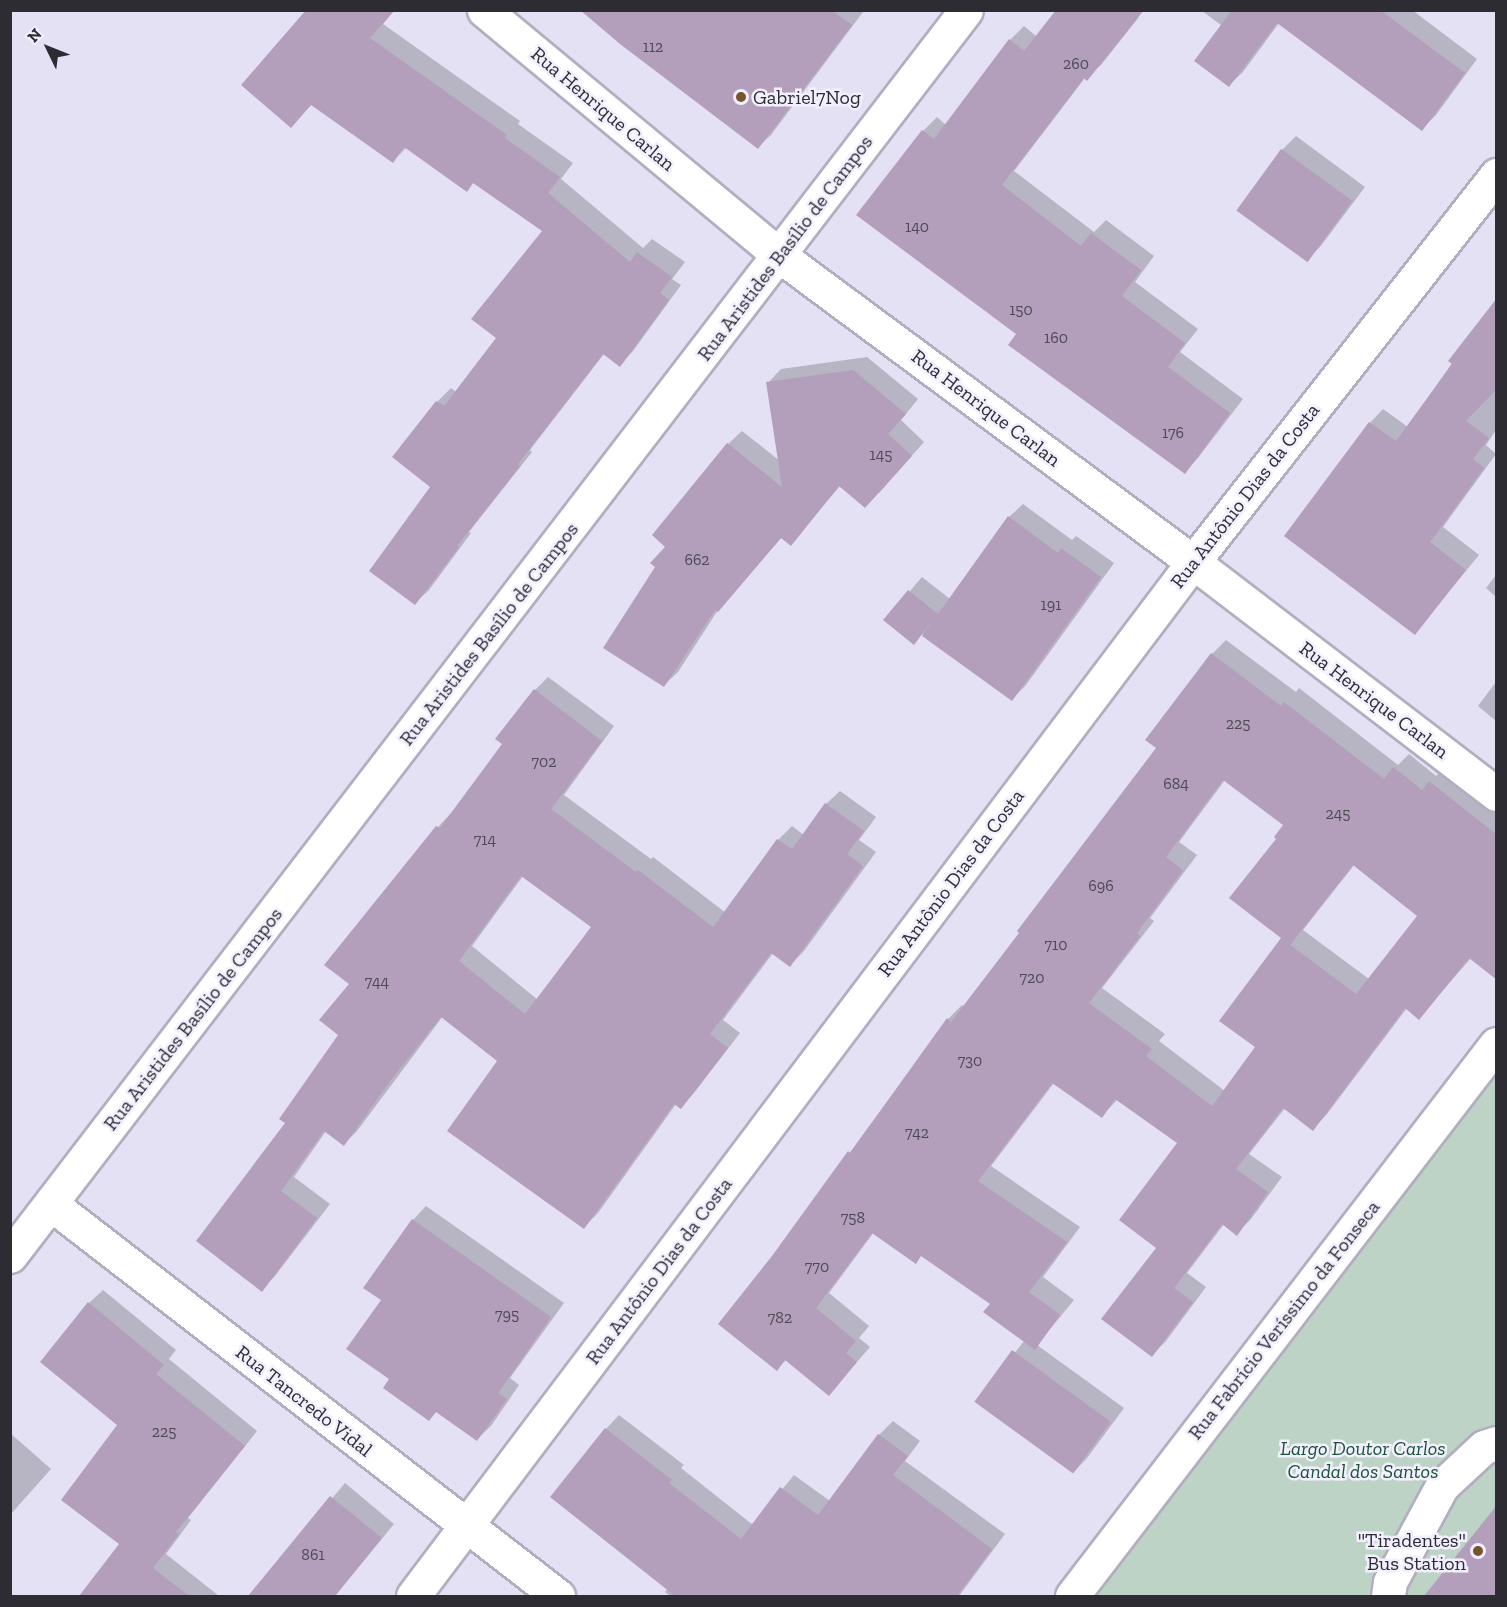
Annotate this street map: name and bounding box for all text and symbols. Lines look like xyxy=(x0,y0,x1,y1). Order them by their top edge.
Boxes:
north arrow xyxy=(18,18,78,78)
text: N xyxy=(23,24,46,46)
house number: 112 xyxy=(643,37,663,57)
street label: Rua Henrique Carlan xyxy=(526,42,680,176)
house number: 260 xyxy=(1063,54,1089,74)
place label: Gabriel7Nog xyxy=(753,85,861,109)
marker: Gabriel7Nog xyxy=(734,90,748,104)
street label: Rua Aristides Basílio de Campos xyxy=(692,130,878,366)
house number: 140 xyxy=(905,217,929,237)
house number: 150 xyxy=(1009,300,1033,320)
house number: 160 xyxy=(1044,328,1068,348)
street label: Rua Henrique Carlan xyxy=(907,344,1065,472)
street label: Rua Antônio Dias da Costa xyxy=(1165,399,1325,593)
house number: 176 xyxy=(1162,423,1184,443)
house number: 145 xyxy=(870,445,892,465)
street label: Rua Aristides Basílio de Campos xyxy=(394,518,584,750)
house number: 662 xyxy=(684,550,710,570)
house number: 191 xyxy=(1041,595,1061,615)
street label: Rua Henrique Carlan xyxy=(1295,636,1453,764)
house number: 225 xyxy=(1226,714,1250,734)
house number: 702 xyxy=(532,752,556,772)
house number: 684 xyxy=(1163,774,1189,794)
street label: Rua Antônio Dias da Costa xyxy=(873,785,1029,981)
house number: 245 xyxy=(1325,804,1351,824)
house number: 714 xyxy=(474,830,496,850)
house number: 696 xyxy=(1088,876,1114,896)
street label: Rua Aristides Basílio de Campos xyxy=(98,903,288,1135)
house number: 710 xyxy=(1045,935,1067,955)
house number: 720 xyxy=(1020,968,1044,988)
house number: 744 xyxy=(365,972,389,992)
house number: 730 xyxy=(958,1051,982,1071)
house number: 742 xyxy=(905,1123,929,1143)
street label: Rua Antônio Dias da Costa xyxy=(581,1173,737,1369)
street label: Rua Fabrício Veríssimo da Fonseca xyxy=(1183,1195,1385,1445)
house number: 758 xyxy=(841,1208,865,1228)
house number: 770 xyxy=(805,1257,829,1277)
house number: 795 xyxy=(495,1305,519,1325)
house number: 782 xyxy=(768,1308,792,1328)
street label: Rua Tancredo Vidal xyxy=(231,1340,377,1462)
house number: 225 xyxy=(152,1422,176,1442)
park label: Largo Doutor Carlos Candal dos Santos xyxy=(1280,1437,1446,1484)
place label: "Tiradentes" Bus Station xyxy=(1358,1528,1466,1575)
marker: "Tiradentes" Bus Station xyxy=(1471,1544,1485,1558)
house number: 861 xyxy=(301,1545,325,1565)

